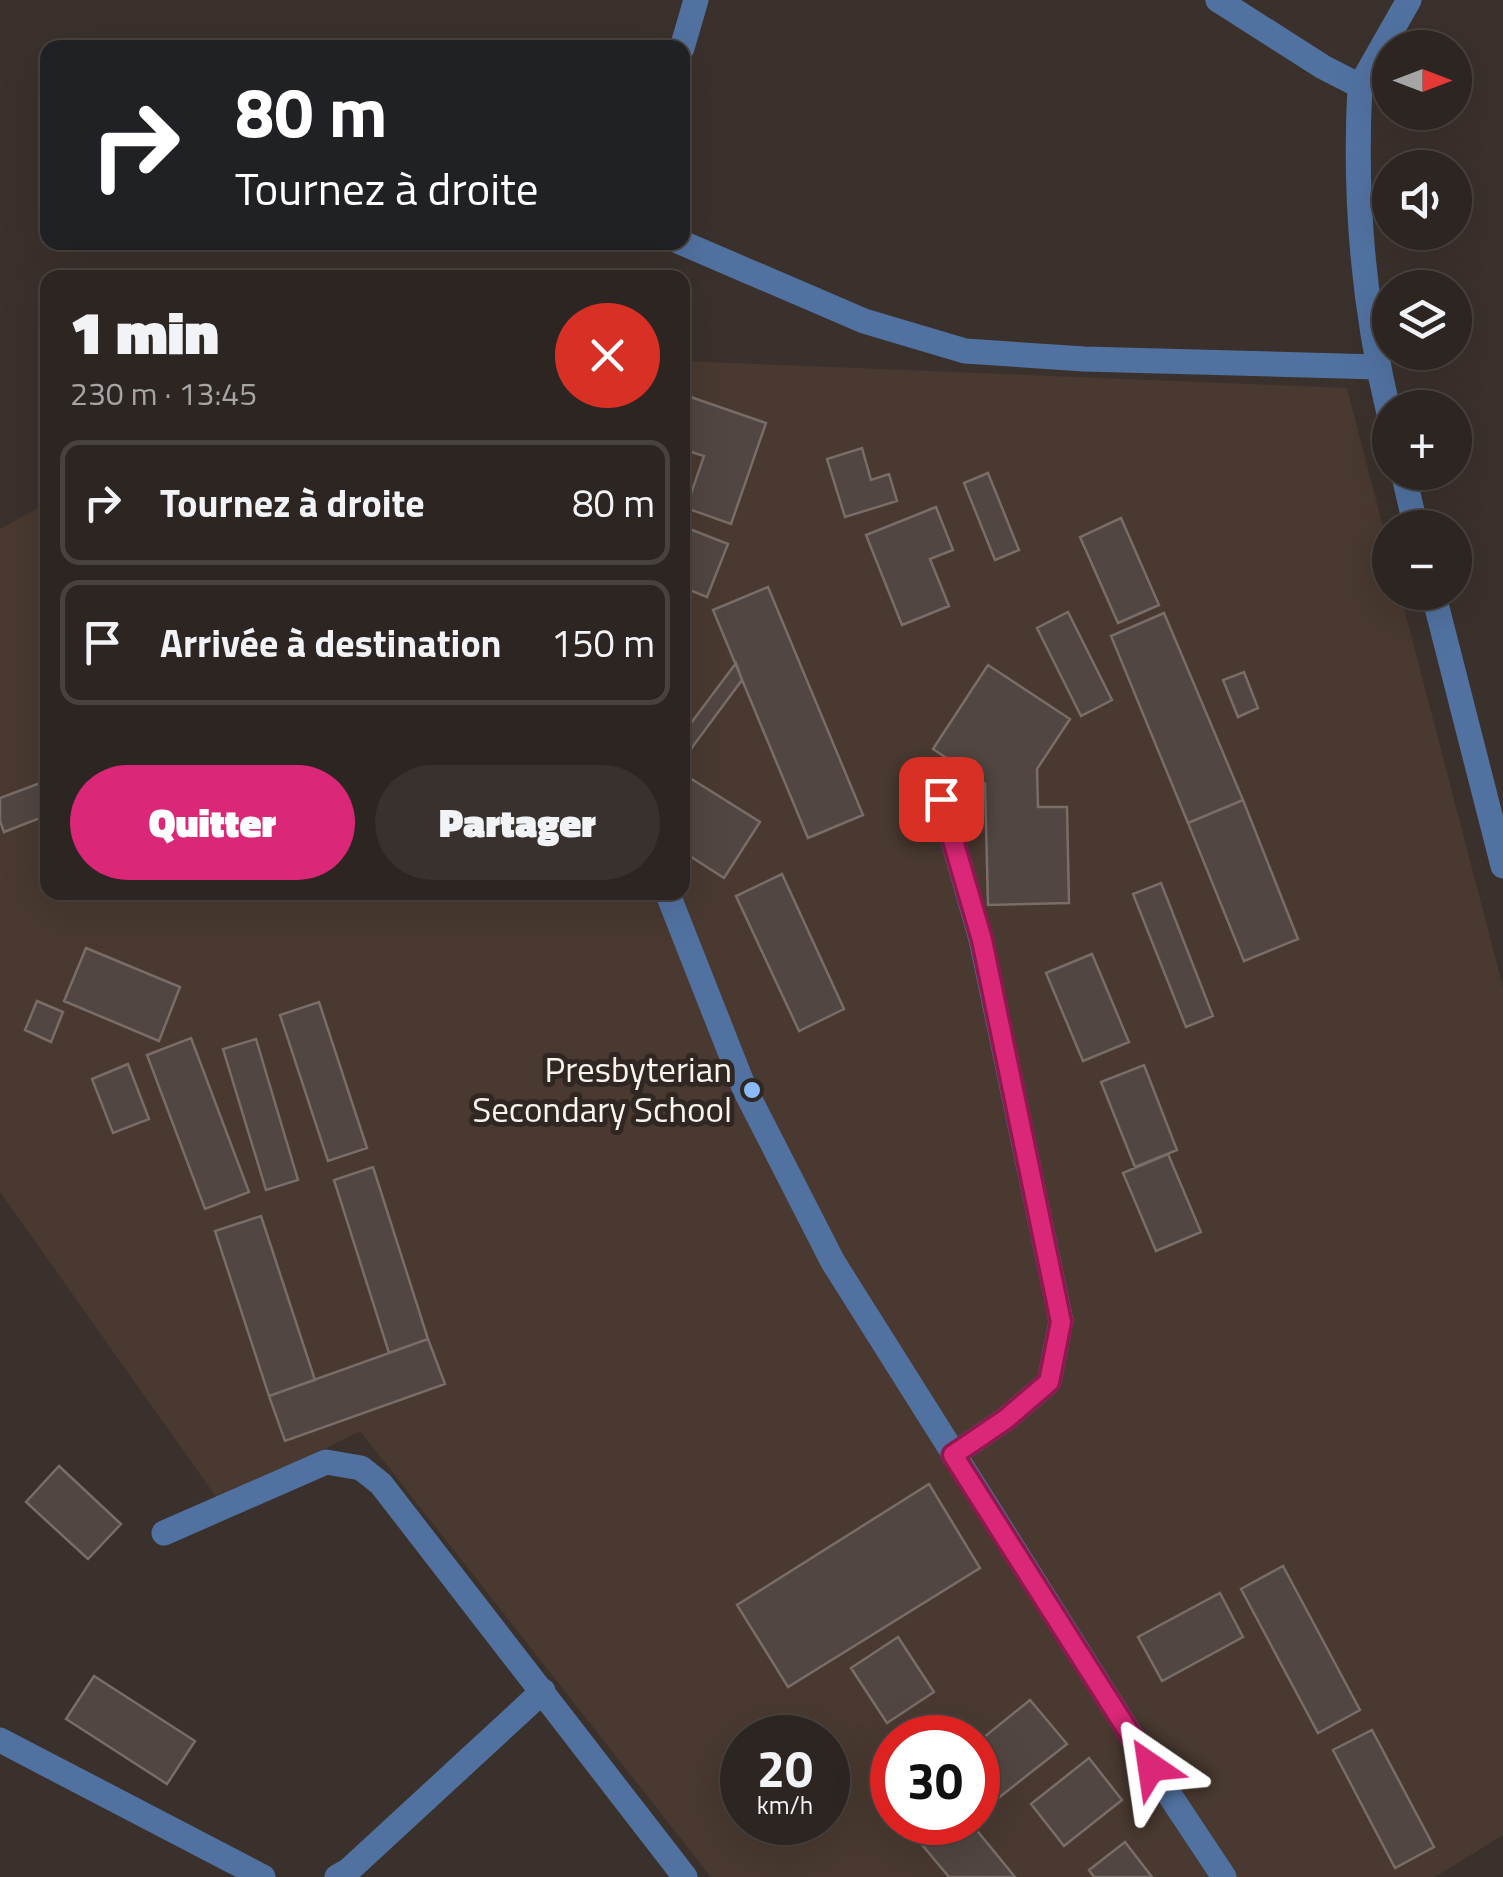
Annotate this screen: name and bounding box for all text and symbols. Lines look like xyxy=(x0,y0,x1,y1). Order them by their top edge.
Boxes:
north arrow xyxy=(1372,30,1472,130)
map controls xyxy=(1372,30,1472,610)
text: 80 m xyxy=(235,58,388,164)
icon: right xyxy=(70,80,200,210)
button: sound xyxy=(1372,150,1472,250)
text: Tournez à droite xyxy=(235,154,539,222)
button: layers xyxy=(1372,270,1472,370)
text: 1 min xyxy=(70,286,219,377)
button: close xyxy=(555,303,660,408)
text: 230 m · 13:45 xyxy=(70,369,257,417)
button: + xyxy=(1372,390,1472,490)
text: Tournez à droite xyxy=(160,474,425,532)
text: 80 m xyxy=(572,474,655,532)
icon: right xyxy=(75,475,130,530)
button: − xyxy=(1372,510,1472,610)
text: Arrivée à destination xyxy=(160,614,502,672)
text: 150 m xyxy=(551,614,655,672)
icon: arrive xyxy=(75,615,130,670)
pin xyxy=(899,757,984,842)
button: Quitter xyxy=(70,765,355,880)
button: Partager xyxy=(375,765,660,880)
icon: arrive xyxy=(914,772,969,827)
place label: Presbyterian Secondary School xyxy=(472,1042,732,1136)
marker: Presbyterian Secondary School xyxy=(741,1079,763,1101)
speed limit sign: 30 xyxy=(870,1715,1000,1845)
position arrow xyxy=(1099,1715,1203,1819)
text: 20 xyxy=(757,1730,813,1806)
text: km/h xyxy=(757,1786,813,1824)

